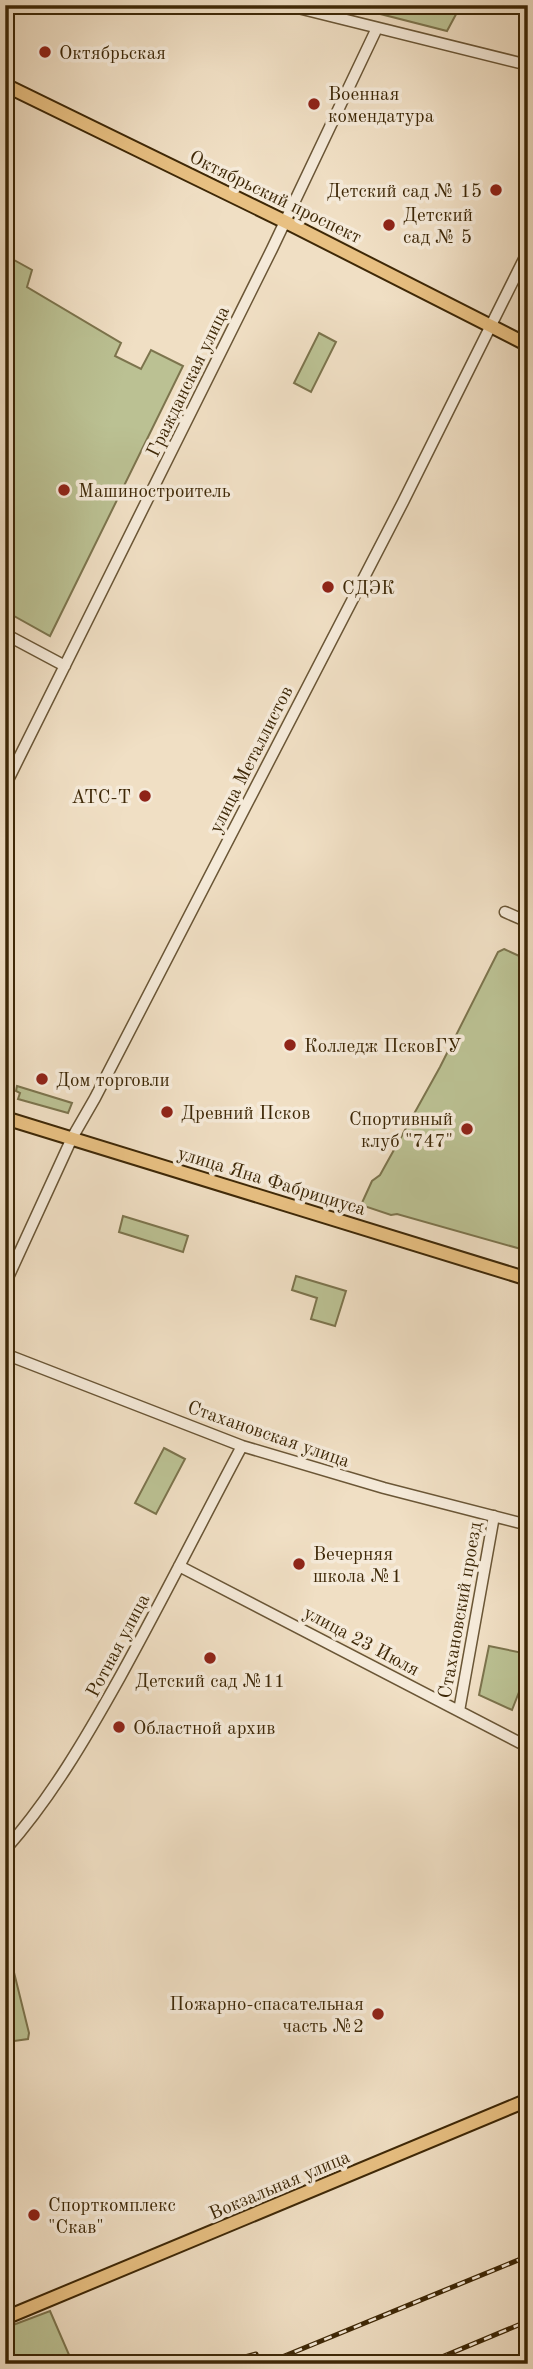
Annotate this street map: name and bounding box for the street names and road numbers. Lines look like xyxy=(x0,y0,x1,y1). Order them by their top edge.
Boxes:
street label: Октябрьский проспект xyxy=(186,148,364,248)
street label: Гражданская улица xyxy=(144,303,234,461)
street label: улица Металлистов xyxy=(207,684,297,837)
street label: улица Яна Фабрициуса xyxy=(175,1145,368,1220)
street label: Стахановская улица xyxy=(185,1399,352,1472)
street label: Стахановский проезд xyxy=(437,1520,486,1700)
street label: Ротная улица xyxy=(84,1591,155,1701)
street label: улица 23 Июля xyxy=(300,1604,422,1681)
street label: Вокзальная улица xyxy=(207,2148,354,2224)

